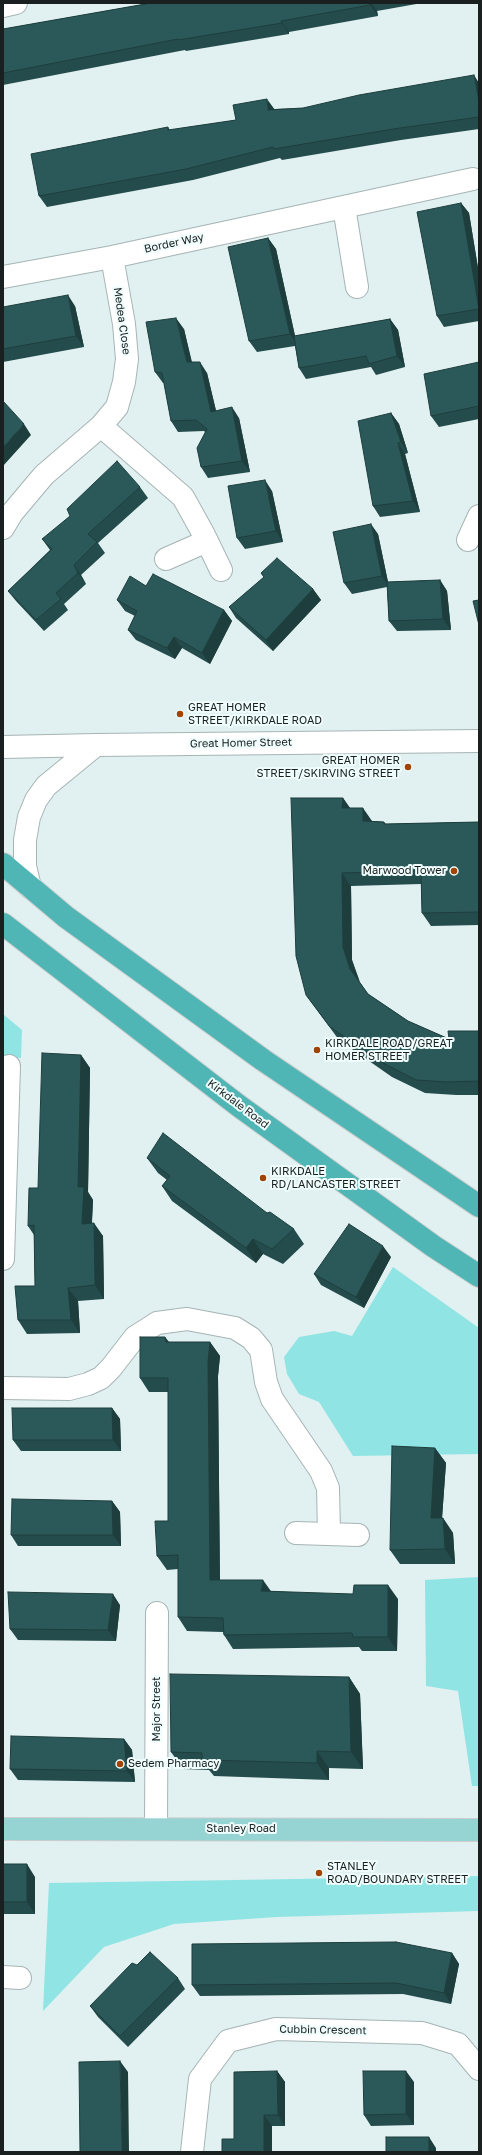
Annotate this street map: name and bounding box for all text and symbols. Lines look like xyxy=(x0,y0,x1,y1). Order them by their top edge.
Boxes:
street label: Border Way xyxy=(143,230,205,256)
street label: Medea Close xyxy=(111,287,133,355)
place label: GREAT HOMER STREET/KIRKDALE ROAD xyxy=(188,701,322,727)
marker: GREAT HOMER STREET/KIRKDALE ROAD xyxy=(175,709,185,719)
street label: Great Homer Street xyxy=(190,736,292,750)
place label: GREAT HOMER STREET/SKIRVING STREET xyxy=(257,754,400,780)
marker: GREAT HOMER STREET/SKIRVING STREET xyxy=(403,762,413,772)
place label: Marwood Tower xyxy=(363,864,446,878)
marker: Marwood Tower xyxy=(449,866,459,876)
place label: KIRKDALE ROAD/GREAT HOMER STREET xyxy=(325,1037,453,1063)
marker: KIRKDALE ROAD/GREAT HOMER STREET xyxy=(312,1045,322,1055)
street label: Kirkdale Road xyxy=(205,1077,271,1131)
place label: KIRKDALE RD/LANCASTER STREET xyxy=(271,1165,401,1191)
marker: KIRKDALE RD/LANCASTER STREET xyxy=(258,1173,268,1183)
street label: Major Street xyxy=(150,1677,164,1741)
place label: Sedem Pharmacy xyxy=(128,1757,219,1771)
marker: Sedem Pharmacy xyxy=(115,1759,125,1769)
street label: Stanley Road xyxy=(206,1822,276,1836)
place label: STANLEY ROAD/BOUNDARY STREET xyxy=(327,1860,468,1886)
marker: STANLEY ROAD/BOUNDARY STREET xyxy=(314,1868,324,1878)
street label: Cubbin Crescent xyxy=(279,2023,367,2037)

